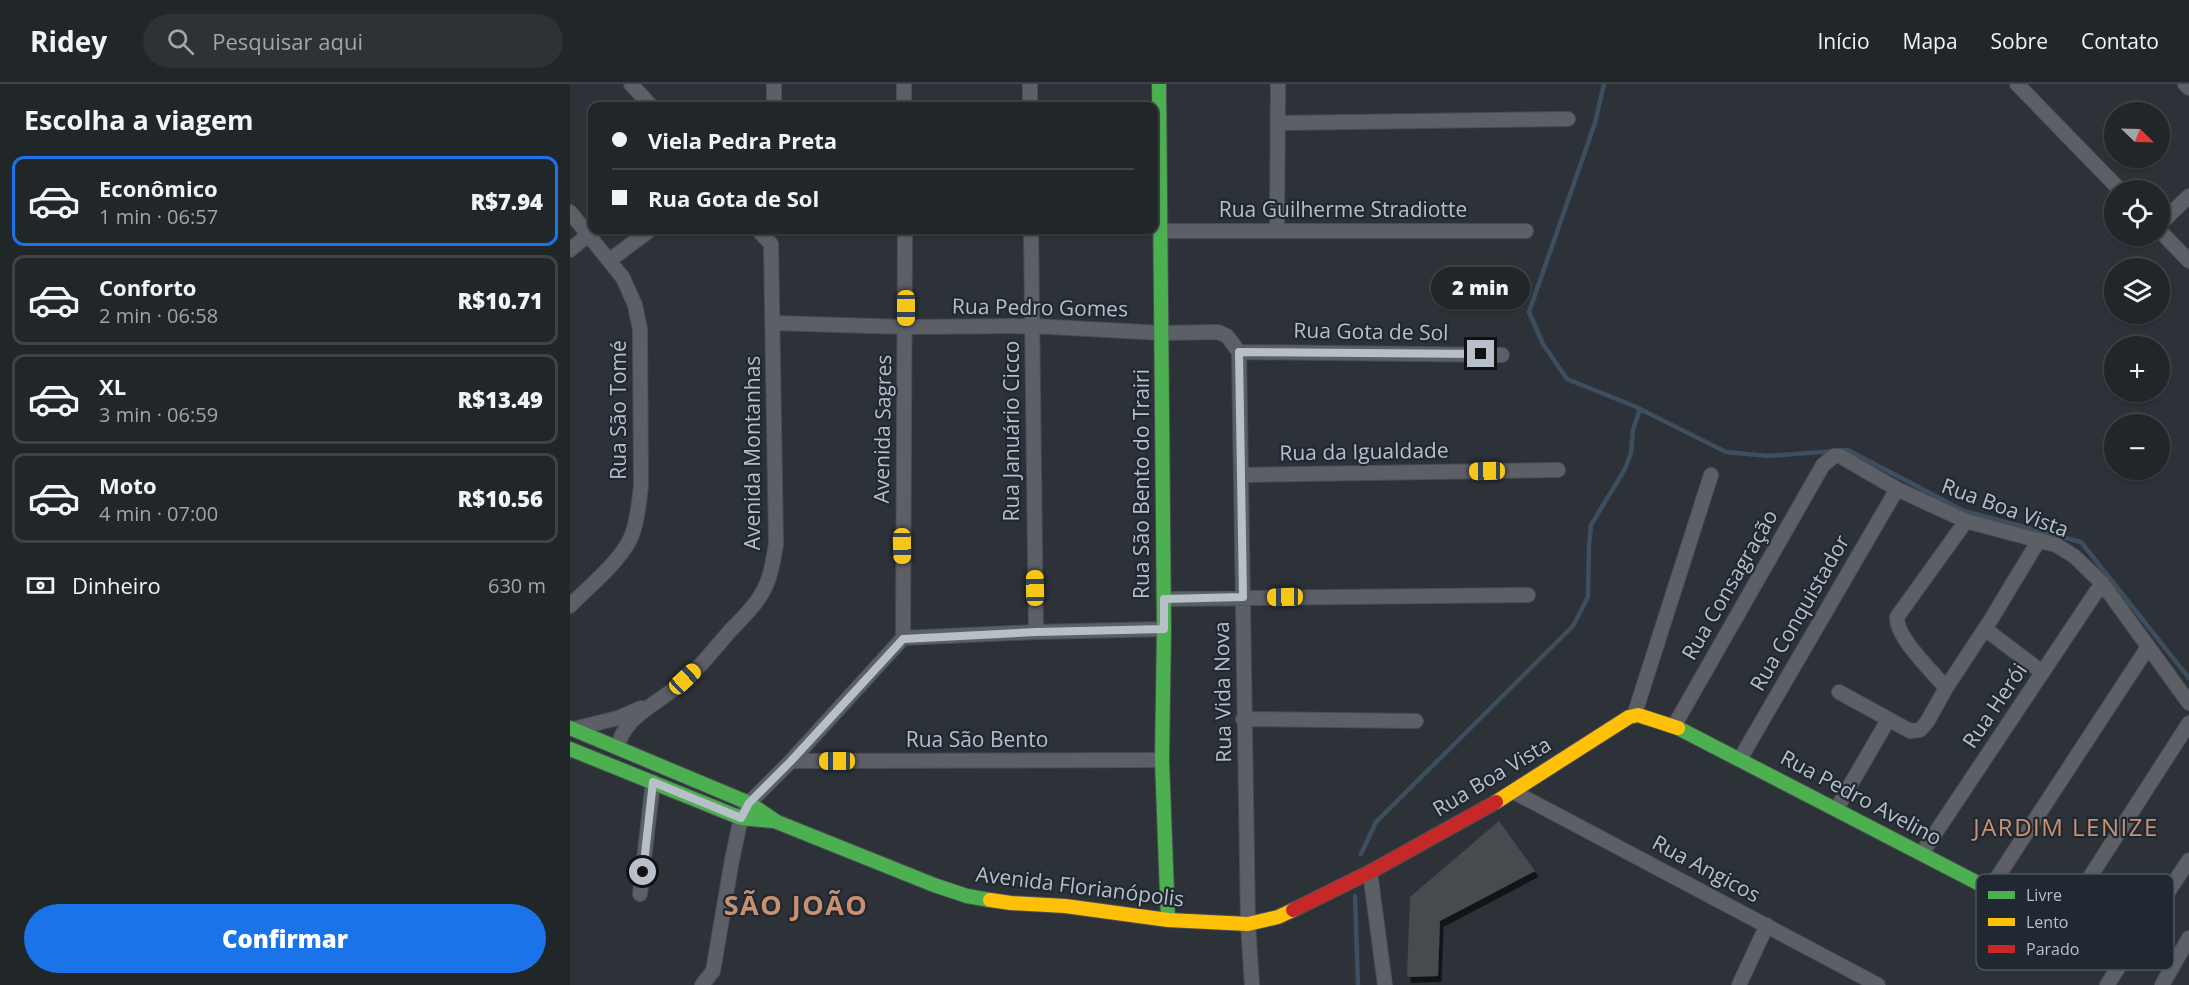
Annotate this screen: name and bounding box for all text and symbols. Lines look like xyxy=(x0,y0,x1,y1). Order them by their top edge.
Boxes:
search box xyxy=(143,14,563,68)
text: Ridey xyxy=(30,22,107,60)
icon: search xyxy=(164,25,197,58)
text: Pesquisar aqui xyxy=(212,26,363,56)
text: Início xyxy=(1817,27,1870,55)
text: Mapa xyxy=(1903,27,1958,55)
text: Sobre xyxy=(1991,27,2048,55)
text: Contato xyxy=(2081,27,2159,55)
text: Escolha a viagem xyxy=(24,101,253,138)
north arrow xyxy=(2104,102,2170,168)
map controls xyxy=(2104,102,2170,480)
text: Viela Pedra Preta xyxy=(648,125,837,155)
text: Econômico xyxy=(99,173,218,203)
icon: car xyxy=(27,174,81,228)
button: locate xyxy=(2104,180,2170,246)
text: Rua Gota de Sol xyxy=(648,183,819,213)
text: R$7.94 xyxy=(470,186,543,216)
street label: Rua Guilherme Stradiotte xyxy=(1219,195,1467,223)
text: 1 min · 06:57 xyxy=(99,203,218,230)
button: layers xyxy=(2104,258,2170,324)
callout: 2 min xyxy=(1432,267,1530,309)
text: Conforto xyxy=(99,272,196,302)
icon: car xyxy=(27,273,81,327)
text: 2 min xyxy=(1452,274,1509,301)
text: R$10.71 xyxy=(457,285,543,315)
car xyxy=(897,290,915,326)
street label: Rua Pedro Gomes xyxy=(952,291,1128,323)
text: 2 min · 06:58 xyxy=(99,302,218,329)
street label: Rua Gota de Sol xyxy=(1293,316,1449,346)
button: + xyxy=(2104,336,2170,402)
street label: Rua São Tomé xyxy=(604,340,632,480)
route end xyxy=(1467,340,1494,367)
street label: Rua Januário Cicco xyxy=(997,341,1025,521)
street label: Avenida Sagres xyxy=(867,354,897,504)
street label: Avenida Montanhas xyxy=(738,356,766,550)
street label: Rua São Bento do Trairi xyxy=(1127,369,1155,599)
text: XL xyxy=(99,371,126,401)
icon: car xyxy=(27,372,81,426)
text: R$13.49 xyxy=(457,384,543,414)
text: 3 min · 06:59 xyxy=(99,401,218,428)
button: − xyxy=(2104,414,2170,480)
street label: Rua da Igualdade xyxy=(1279,436,1449,466)
car xyxy=(1469,462,1505,480)
text: Moto xyxy=(99,470,157,500)
icon: car xyxy=(27,471,81,525)
street label: Rua Boa Vista xyxy=(1938,471,2073,543)
text: R$10.56 xyxy=(457,483,543,513)
text: 4 min · 07:00 xyxy=(99,500,218,527)
street label: Rua Consagração xyxy=(1675,504,1784,665)
car xyxy=(893,528,911,564)
street label: Rua Conquistador xyxy=(1743,529,1855,696)
icon: cash xyxy=(24,569,57,602)
text: Dinheiro xyxy=(72,570,161,600)
car xyxy=(1026,570,1044,606)
text: 630 m xyxy=(488,572,546,599)
car xyxy=(1267,588,1303,606)
street label: Rua Vida Nova xyxy=(1207,621,1237,763)
street label: Rua Herói xyxy=(1956,658,2033,753)
car xyxy=(666,660,704,698)
street label: Rua São Bento xyxy=(906,725,1048,753)
street label: Rua Boa Vista xyxy=(1427,730,1556,822)
street label: Rua Pedro Avelino xyxy=(1776,743,1947,851)
car xyxy=(819,752,855,770)
district label: JARDIM LENIZE xyxy=(1971,810,2159,843)
street label: Rua Angicos xyxy=(1648,828,1765,908)
route start xyxy=(629,858,656,885)
street label: Avenida Florianópolis xyxy=(974,859,1186,913)
legend xyxy=(1976,874,2174,970)
text: Livre xyxy=(2026,884,2062,906)
district label: SÃO JOÃO xyxy=(724,886,868,923)
button: Confirmar xyxy=(24,904,546,973)
text: Lento xyxy=(2026,911,2068,933)
text: Parado xyxy=(2026,938,2079,960)

